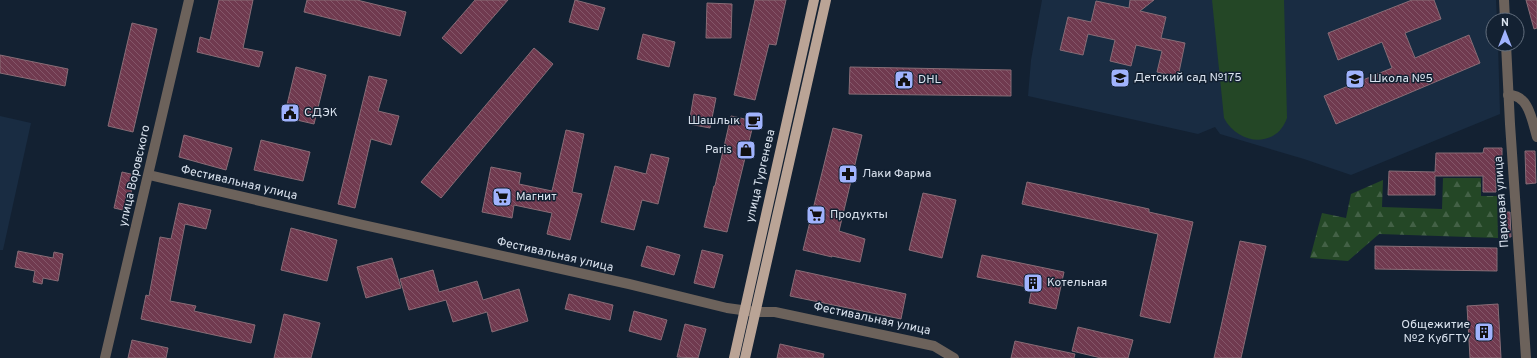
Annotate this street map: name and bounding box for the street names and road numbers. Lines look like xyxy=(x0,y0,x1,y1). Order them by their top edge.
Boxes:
street label: улица Воровского xyxy=(116,123,155,228)
street label: улица Тургенева xyxy=(743,128,779,224)
street label: Парковая улица xyxy=(1491,156,1513,248)
street label: Фестивальная улица xyxy=(179,162,299,204)
street label: Фестивальная улица xyxy=(495,234,615,276)
street label: Фестивальная улица xyxy=(812,299,932,339)

